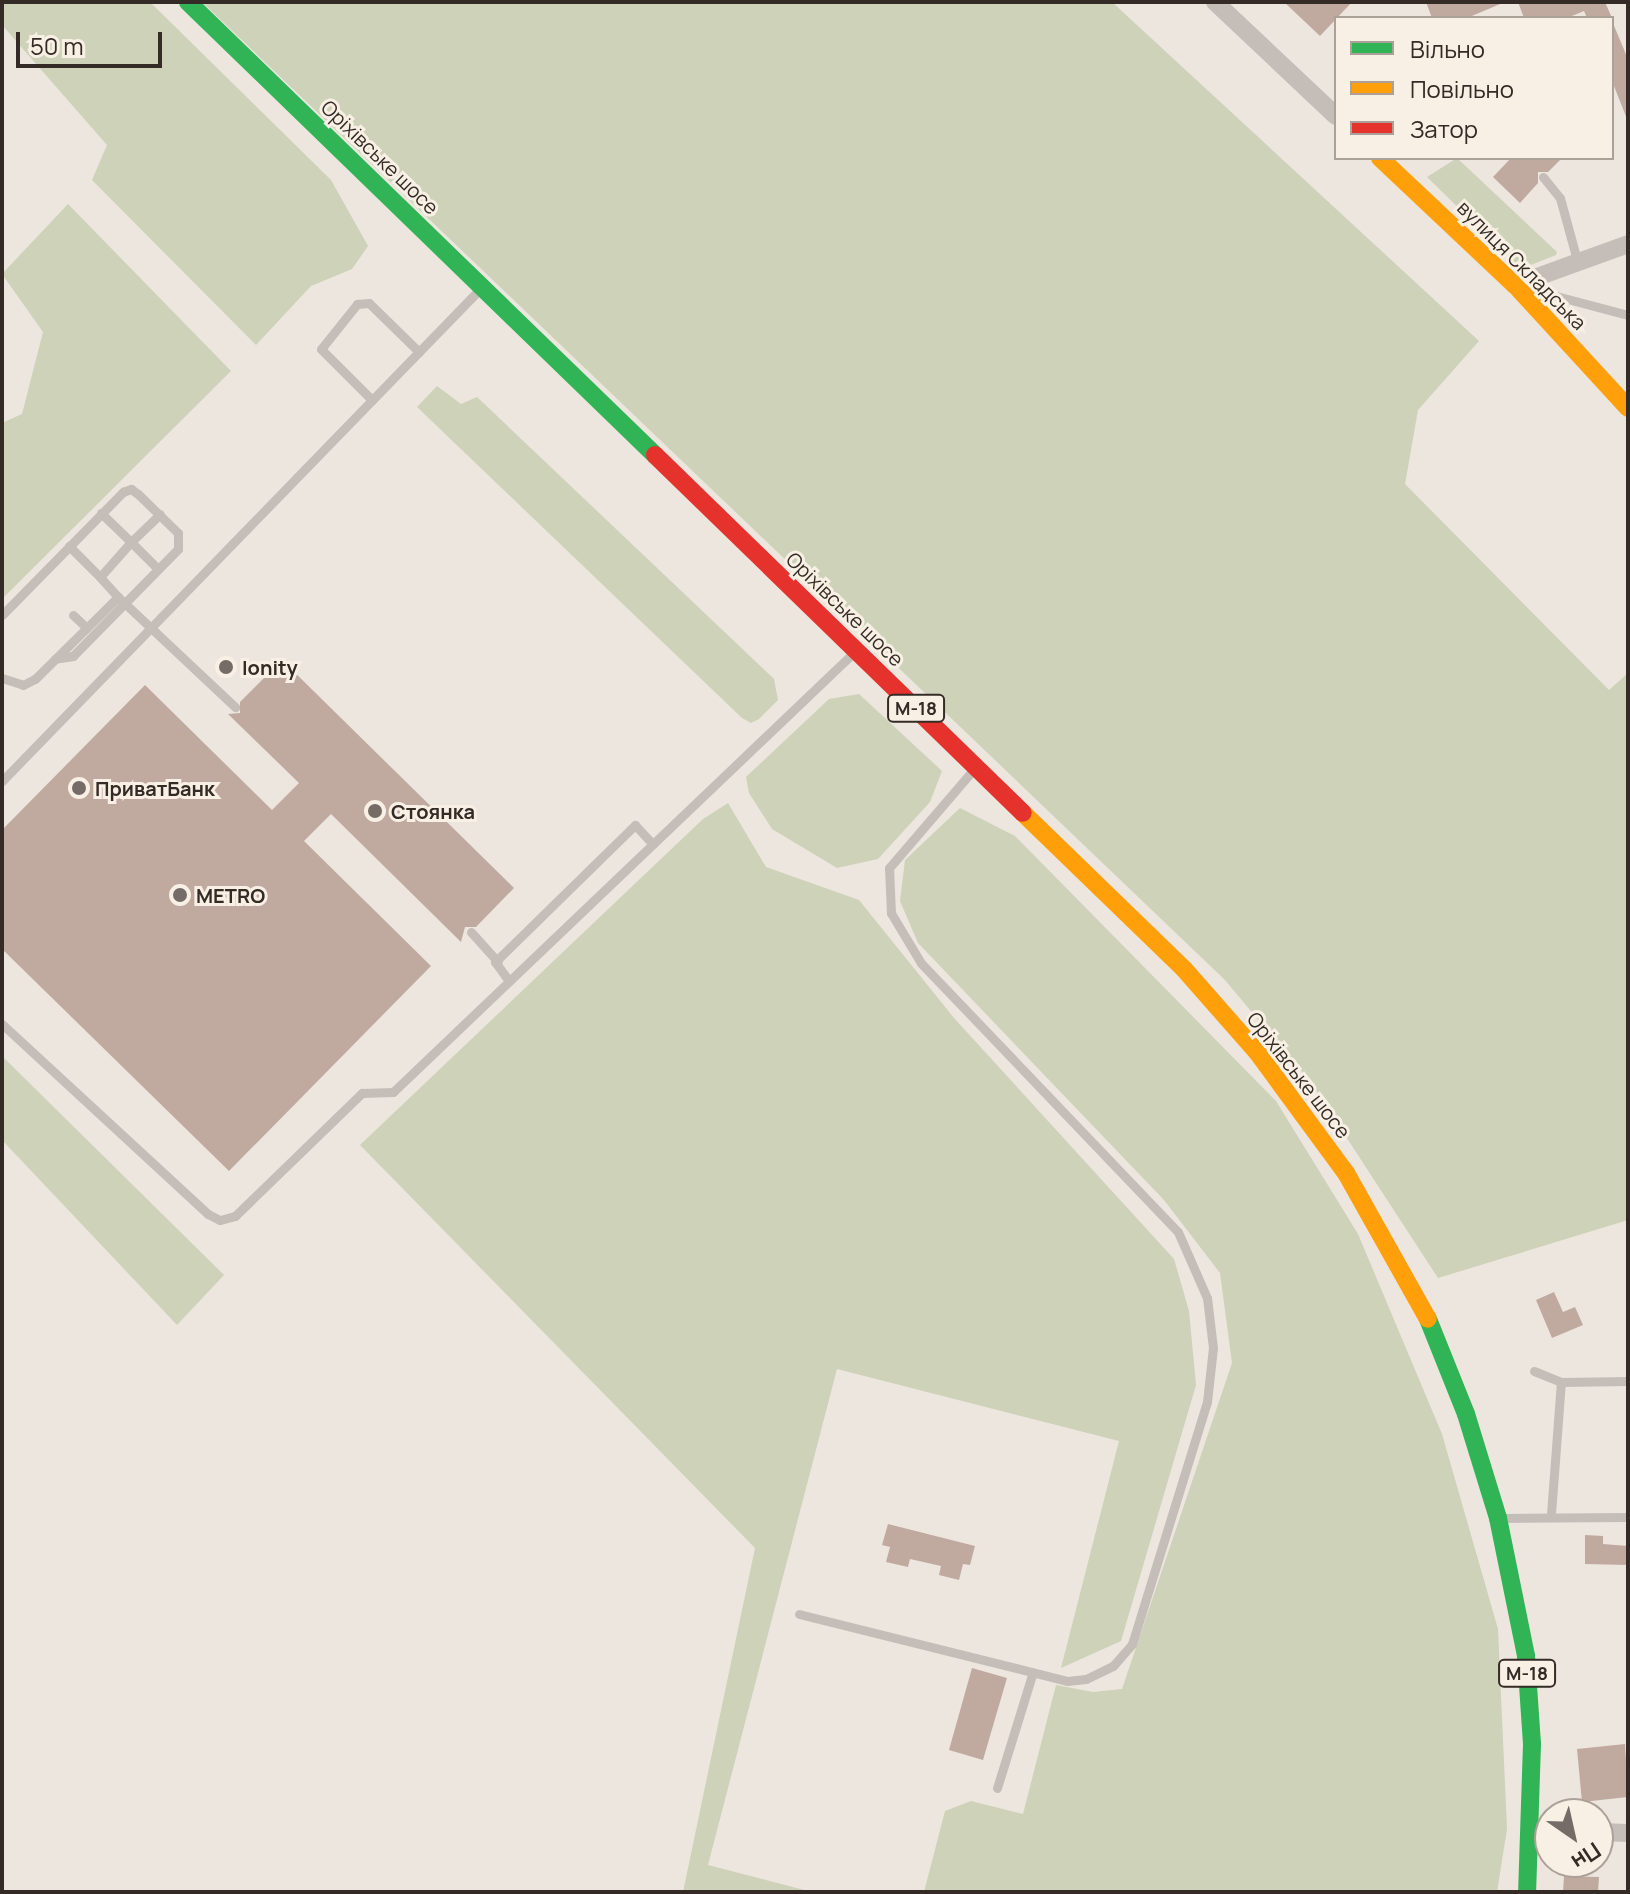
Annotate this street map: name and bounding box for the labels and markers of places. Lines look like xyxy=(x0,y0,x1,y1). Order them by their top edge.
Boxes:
place label: Ionity xyxy=(242,655,298,679)
marker: Ionity xyxy=(217,658,235,676)
place label: ПриватБанк xyxy=(95,776,215,800)
marker: ПриватБанк xyxy=(70,779,88,797)
place label: Стоянка xyxy=(391,799,475,823)
marker: Стоянка xyxy=(366,802,384,820)
place label: METRO xyxy=(196,883,265,907)
marker: METRO xyxy=(171,886,189,904)

